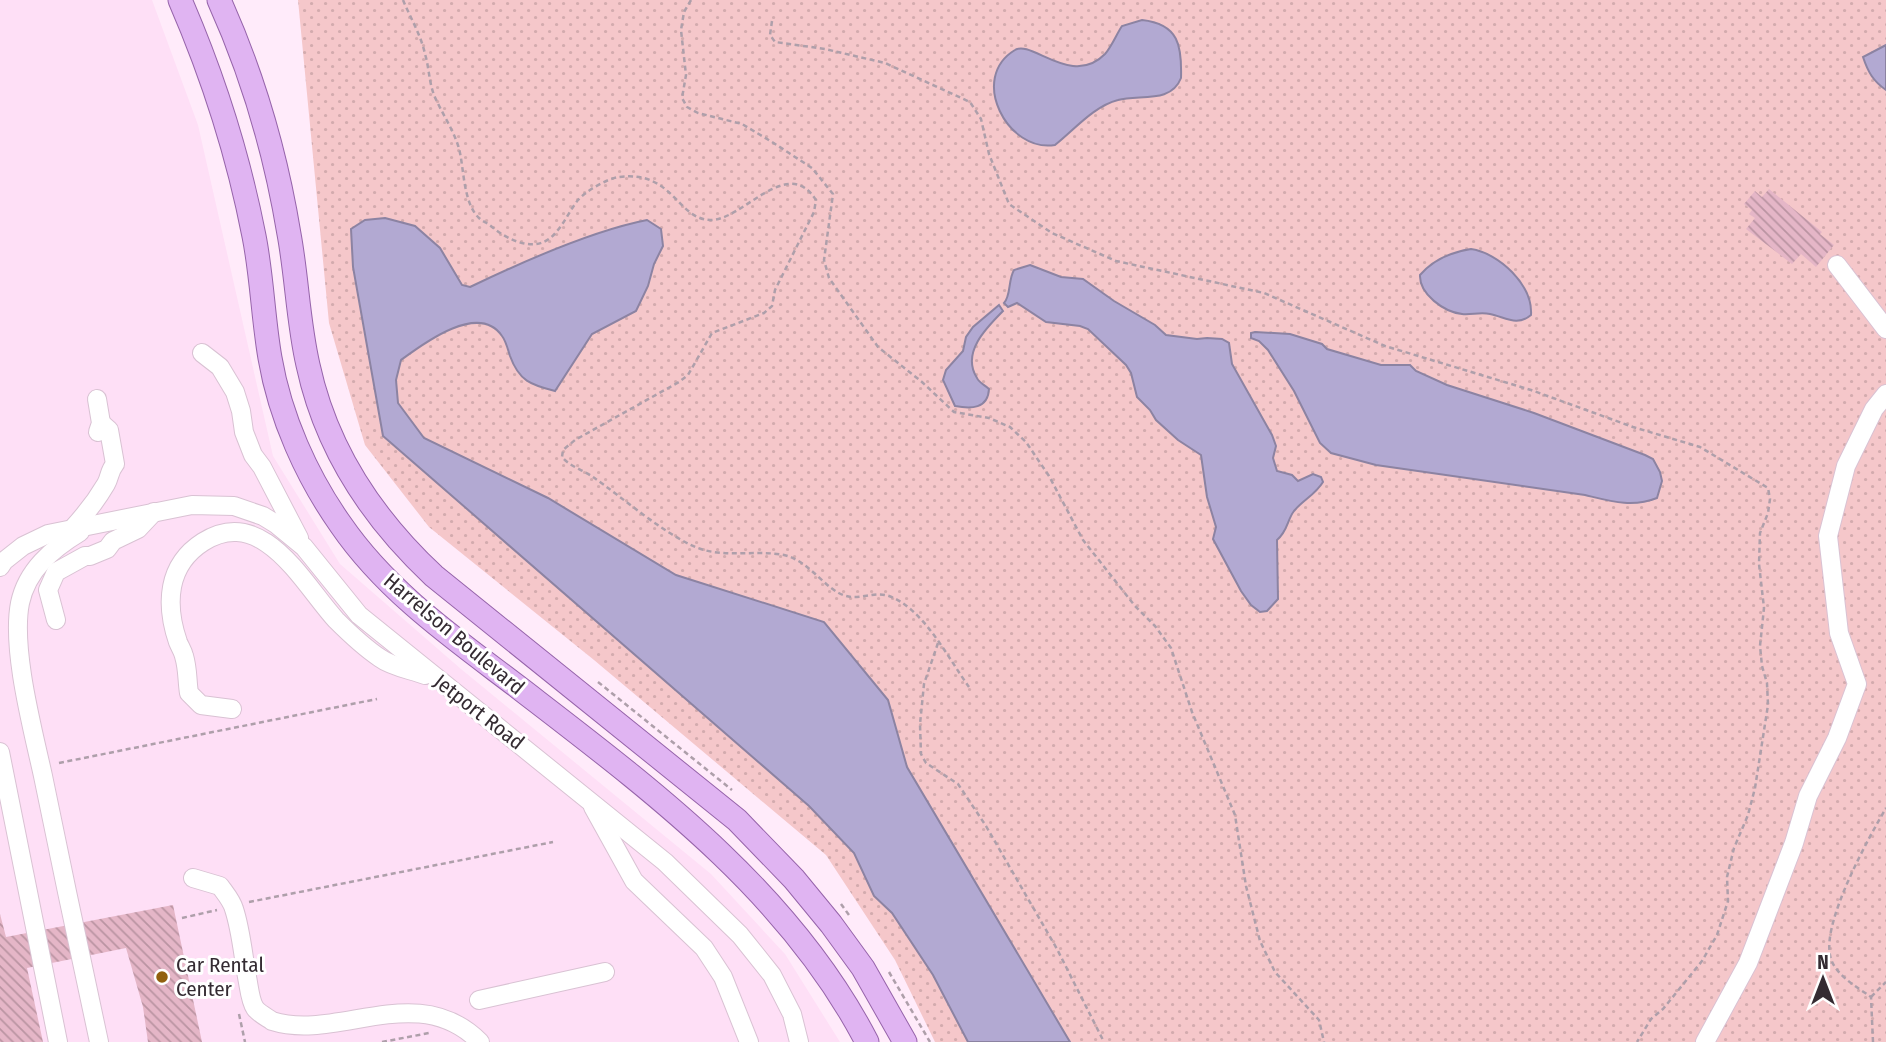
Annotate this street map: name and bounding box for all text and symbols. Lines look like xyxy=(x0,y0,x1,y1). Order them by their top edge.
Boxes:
street label: Harrelson Boulevard xyxy=(378,568,530,700)
street label: Jetport Road xyxy=(428,669,530,755)
north arrow xyxy=(1788,944,1858,1014)
text: N xyxy=(1817,951,1829,974)
place label: Car Rental Center xyxy=(176,952,264,1002)
marker: Car Rental Center xyxy=(154,969,170,985)

